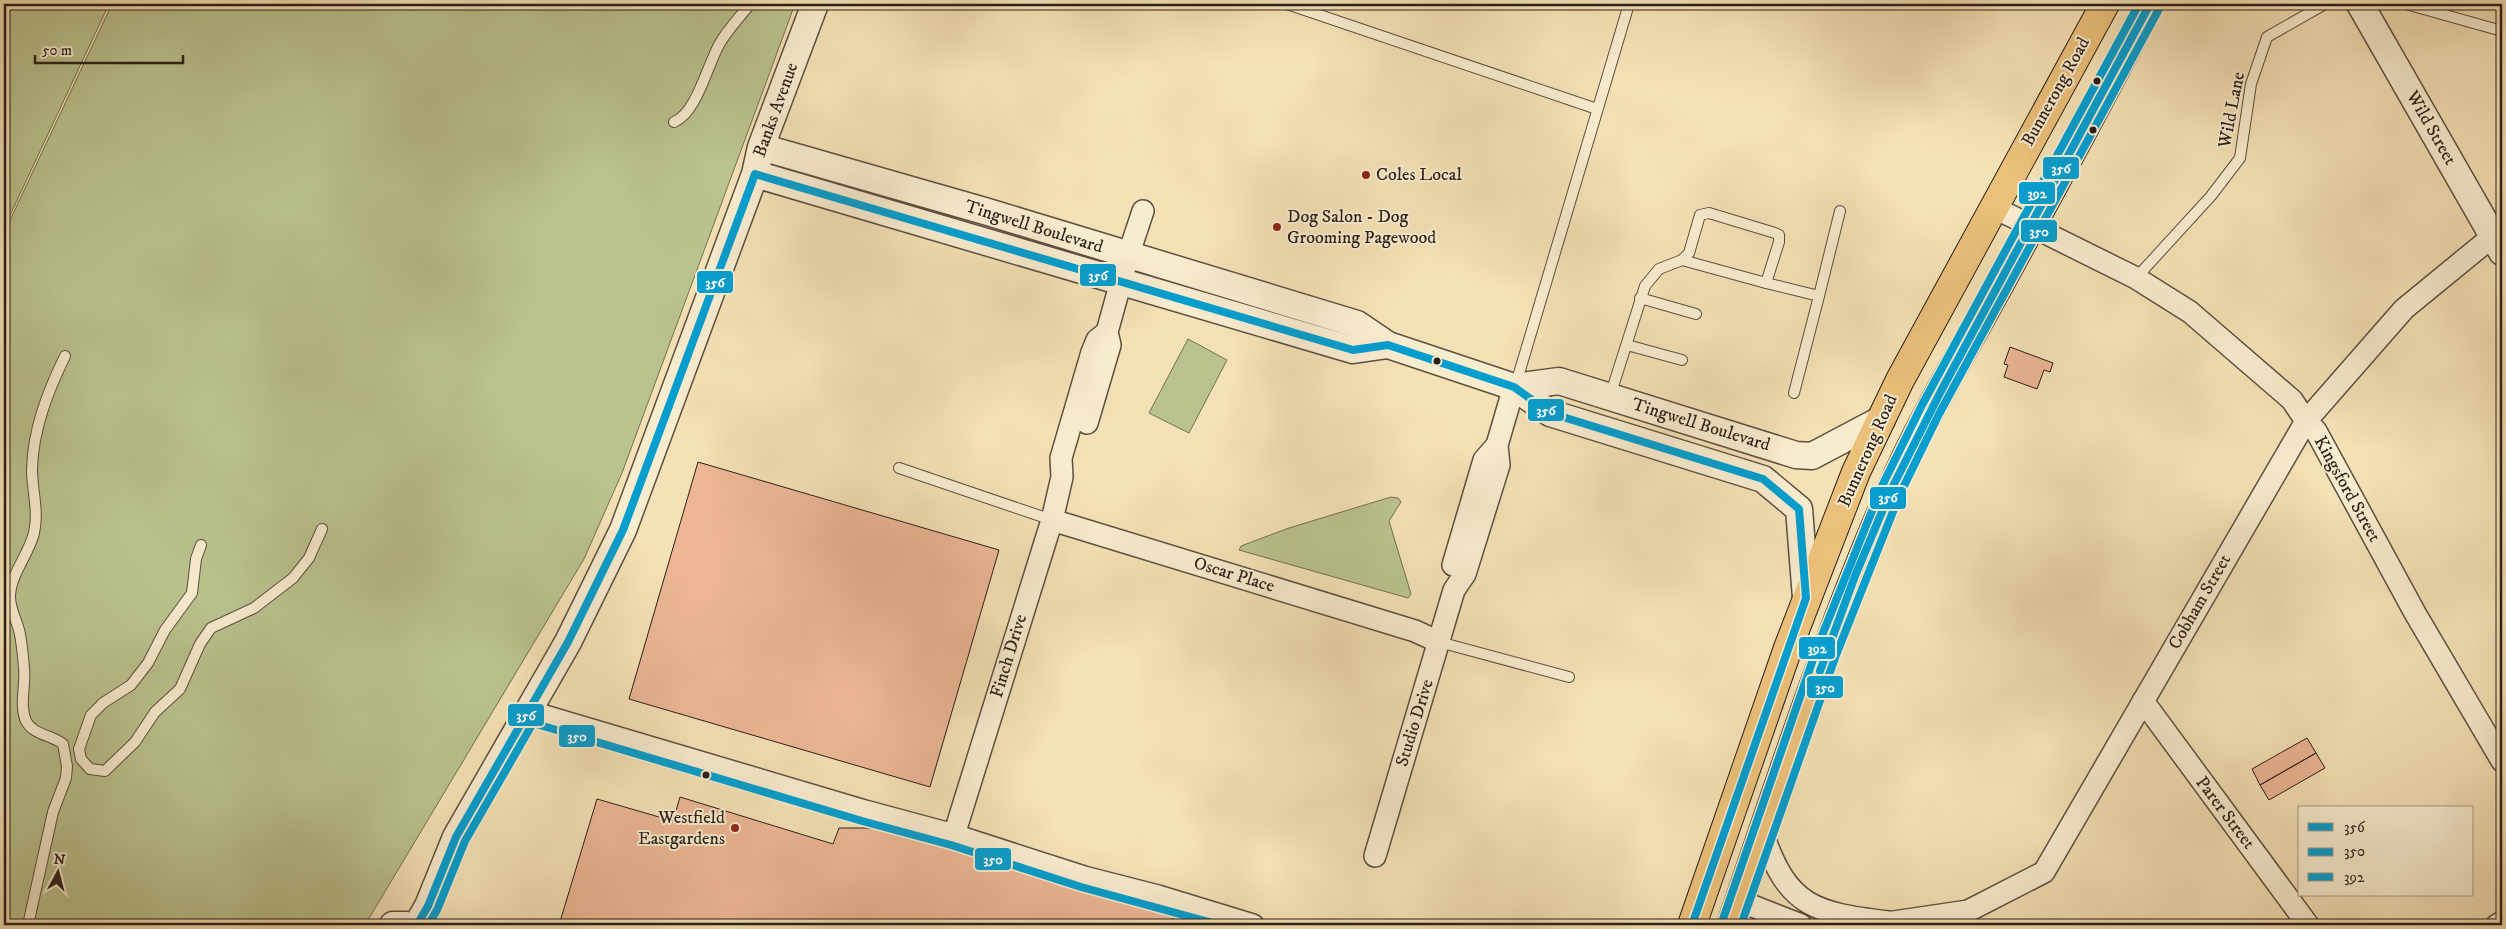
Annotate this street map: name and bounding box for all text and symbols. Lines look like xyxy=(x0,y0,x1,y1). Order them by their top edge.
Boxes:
scale bar xyxy=(35,32,182,64)
street label: Bunnerong Road xyxy=(2017,34,2095,150)
text: 50 m xyxy=(42,41,72,60)
street label: Banks Avenue xyxy=(749,60,803,160)
street label: Wild Lane xyxy=(2214,70,2250,151)
unlabelled marker xyxy=(2092,76,2102,86)
street label: Wild Street xyxy=(2400,86,2461,169)
unlabelled marker xyxy=(2088,125,2098,135)
line badge: 356 xyxy=(2042,156,2080,180)
text: 356 xyxy=(2051,160,2071,178)
place label: Coles Local xyxy=(1376,164,1462,186)
marker: Coles Local xyxy=(1360,169,1372,181)
line badge: 392 xyxy=(2018,181,2056,205)
text: 392 xyxy=(2027,185,2048,203)
street label: Tingwell Boulevard xyxy=(962,196,1106,258)
place label: Dog Salon - Dog Grooming Pagewood xyxy=(1287,206,1436,249)
line badge: 350 xyxy=(2020,219,2058,243)
marker: Dog Salon - Dog Grooming Pagewood xyxy=(1271,221,1283,233)
text: 350 xyxy=(2029,223,2049,241)
line badge: 356 xyxy=(1079,263,1117,287)
text: 356 xyxy=(1088,267,1108,285)
line badge: 356 xyxy=(696,270,734,294)
text: 356 xyxy=(705,274,725,292)
unlabelled marker xyxy=(1432,356,1442,366)
street label: Bunnerong Road xyxy=(1833,391,1903,511)
street label: Tingwell Boulevard xyxy=(1629,394,1773,456)
line badge: 356 xyxy=(1527,398,1565,422)
text: 356 xyxy=(1536,402,1556,420)
street label: Kingsford Street xyxy=(2309,432,2385,546)
line badge: 356 xyxy=(1869,486,1907,510)
text: 356 xyxy=(1878,489,1898,507)
street label: Cobham Street xyxy=(2164,550,2236,653)
street label: Oscar Place xyxy=(1191,552,1277,598)
street label: Finch Drive xyxy=(986,612,1032,700)
line badge: 392 xyxy=(1798,636,1836,660)
text: 392 xyxy=(1807,640,1828,658)
line badge: 350 xyxy=(1806,675,1844,699)
street label: Studio Drive xyxy=(1391,677,1439,769)
text: 350 xyxy=(1815,679,1835,697)
line badge: 356 xyxy=(507,703,545,727)
text: 356 xyxy=(516,707,536,725)
line badge: 350 xyxy=(558,724,596,748)
text: 350 xyxy=(567,728,587,746)
unlabelled marker xyxy=(701,770,711,780)
street label: Parer Street xyxy=(2191,772,2260,854)
legend xyxy=(2298,806,2474,896)
place label: Westfield Eastgardens xyxy=(638,807,725,850)
text: 356 xyxy=(2344,818,2366,837)
marker: Westfield Eastgardens xyxy=(729,822,741,834)
text: 350 xyxy=(2344,842,2365,861)
north arrow xyxy=(32,846,82,896)
line badge: 350 xyxy=(974,847,1012,871)
text: N xyxy=(53,850,67,870)
text: 350 xyxy=(983,851,1003,869)
text: 392 xyxy=(2344,868,2365,887)

